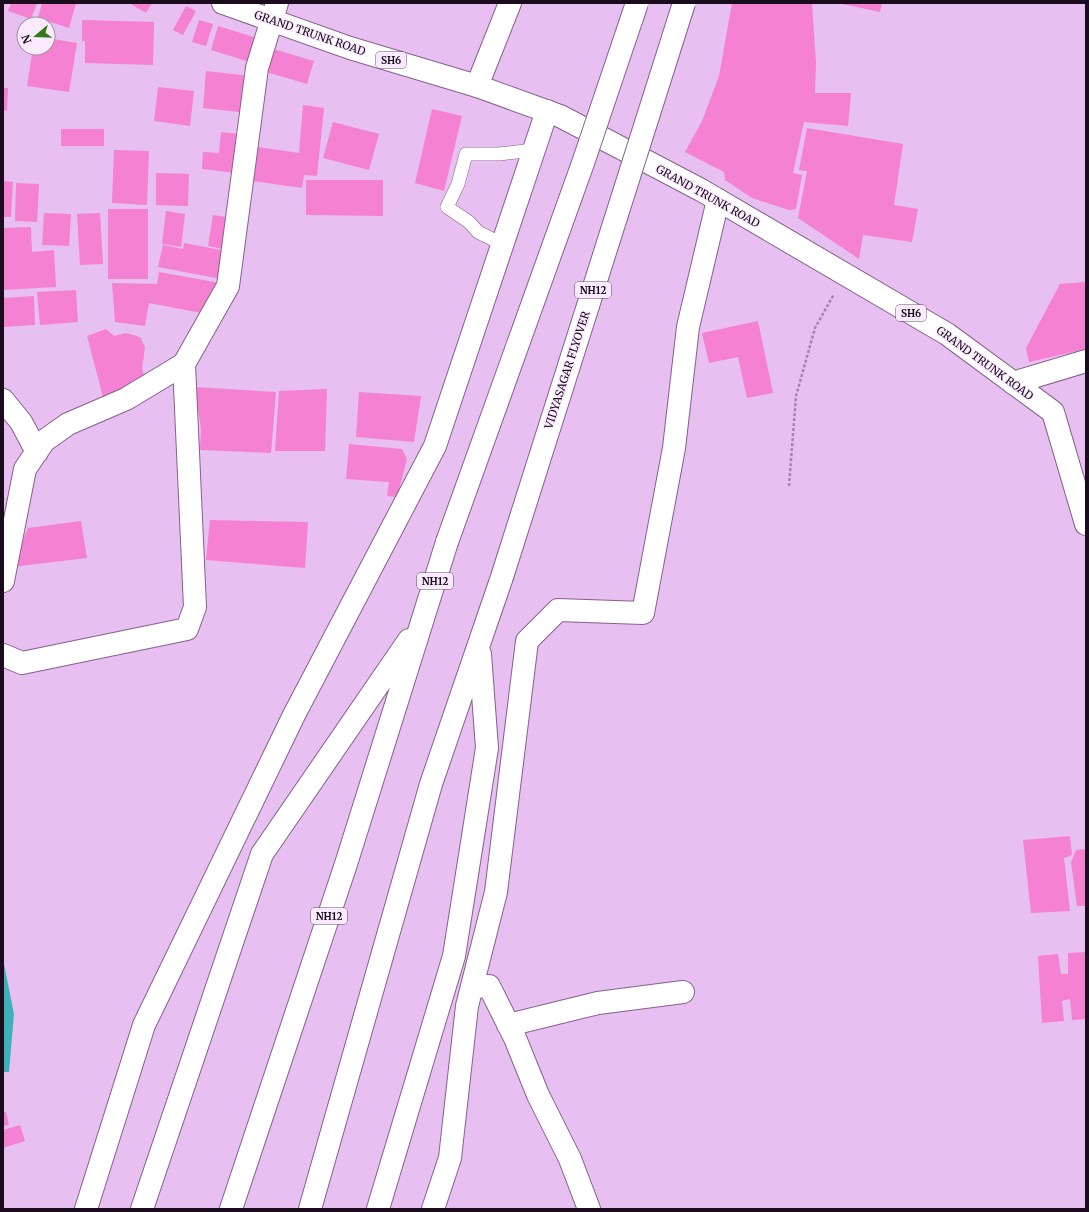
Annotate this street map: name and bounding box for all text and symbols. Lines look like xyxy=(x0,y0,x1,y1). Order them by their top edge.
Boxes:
street label: GRAND TRUNK ROAD xyxy=(253,7,367,59)
north arrow xyxy=(16,16,56,56)
text: N xyxy=(18,33,35,46)
road number: SH6 xyxy=(376,52,406,68)
street label: GRAND TRUNK ROAD xyxy=(654,162,762,230)
road number: NH12 xyxy=(575,282,611,298)
road number: SH6 xyxy=(896,305,926,321)
street label: VIDYASAGAR FLYOVER xyxy=(541,309,593,432)
street label: GRAND TRUNK ROAD xyxy=(934,323,1036,403)
road number: NH12 xyxy=(417,573,453,589)
road number: NH12 xyxy=(311,908,347,924)

